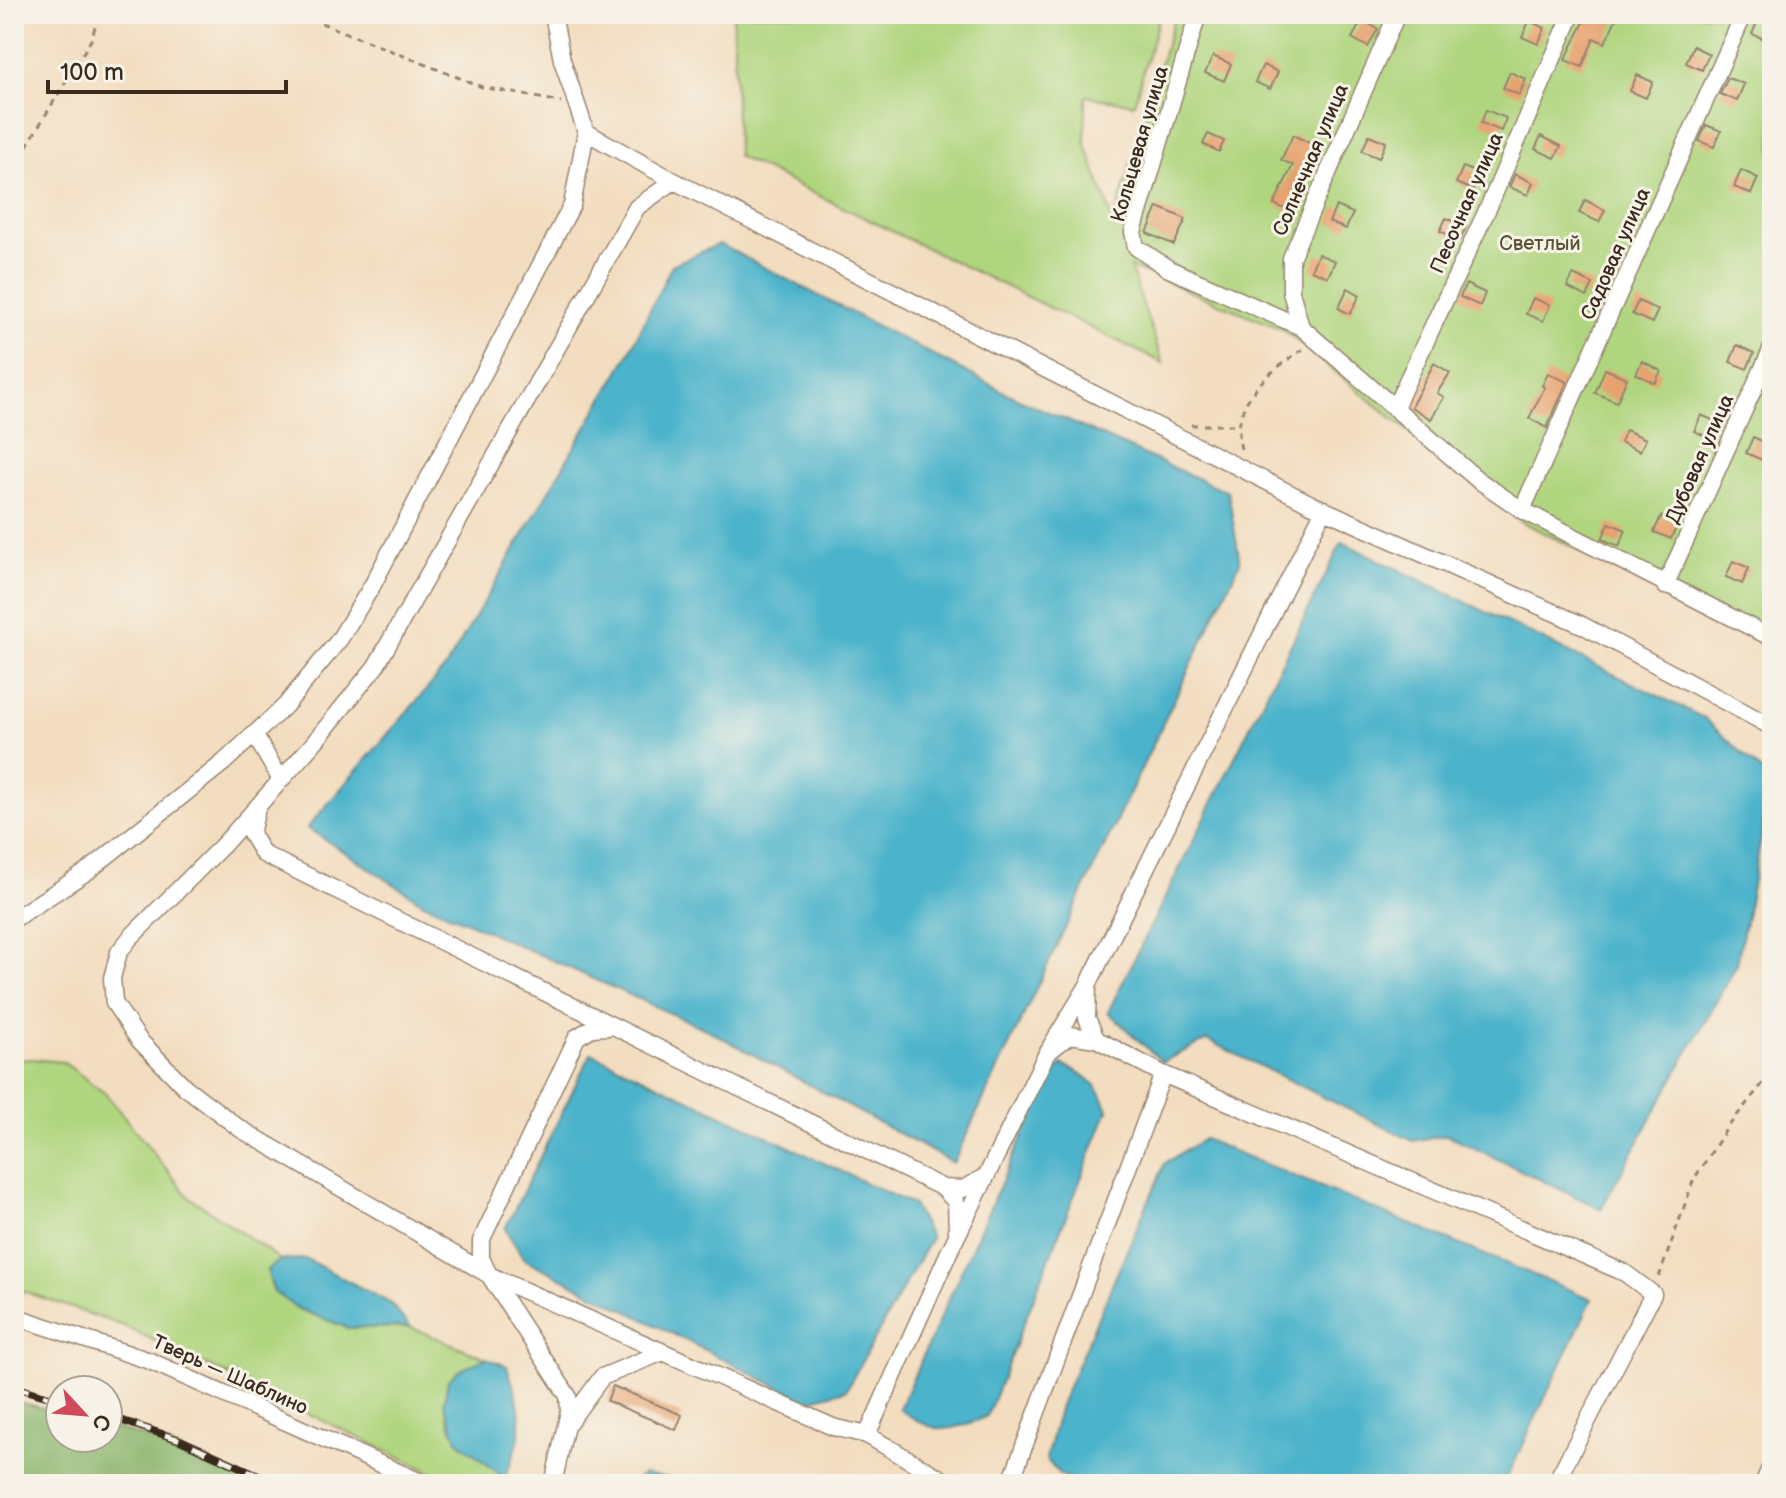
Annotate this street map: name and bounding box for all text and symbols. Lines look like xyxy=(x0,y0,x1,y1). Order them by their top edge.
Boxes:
scale bar xyxy=(48,44,286,94)
text: 100 m xyxy=(60,58,124,87)
street label: Кольцевая улица xyxy=(1106,63,1174,225)
street label: Солнечная улица xyxy=(1268,80,1354,240)
street label: Песочная улица xyxy=(1425,129,1509,277)
street label: Садовая улица xyxy=(1576,184,1656,324)
park label: Светлый xyxy=(1499,232,1581,256)
street label: Дубовая улица xyxy=(1661,391,1739,527)
street label: Тверь — Шаблино xyxy=(149,1330,311,1420)
north arrow xyxy=(44,1374,124,1454)
text: С xyxy=(85,1409,116,1435)

